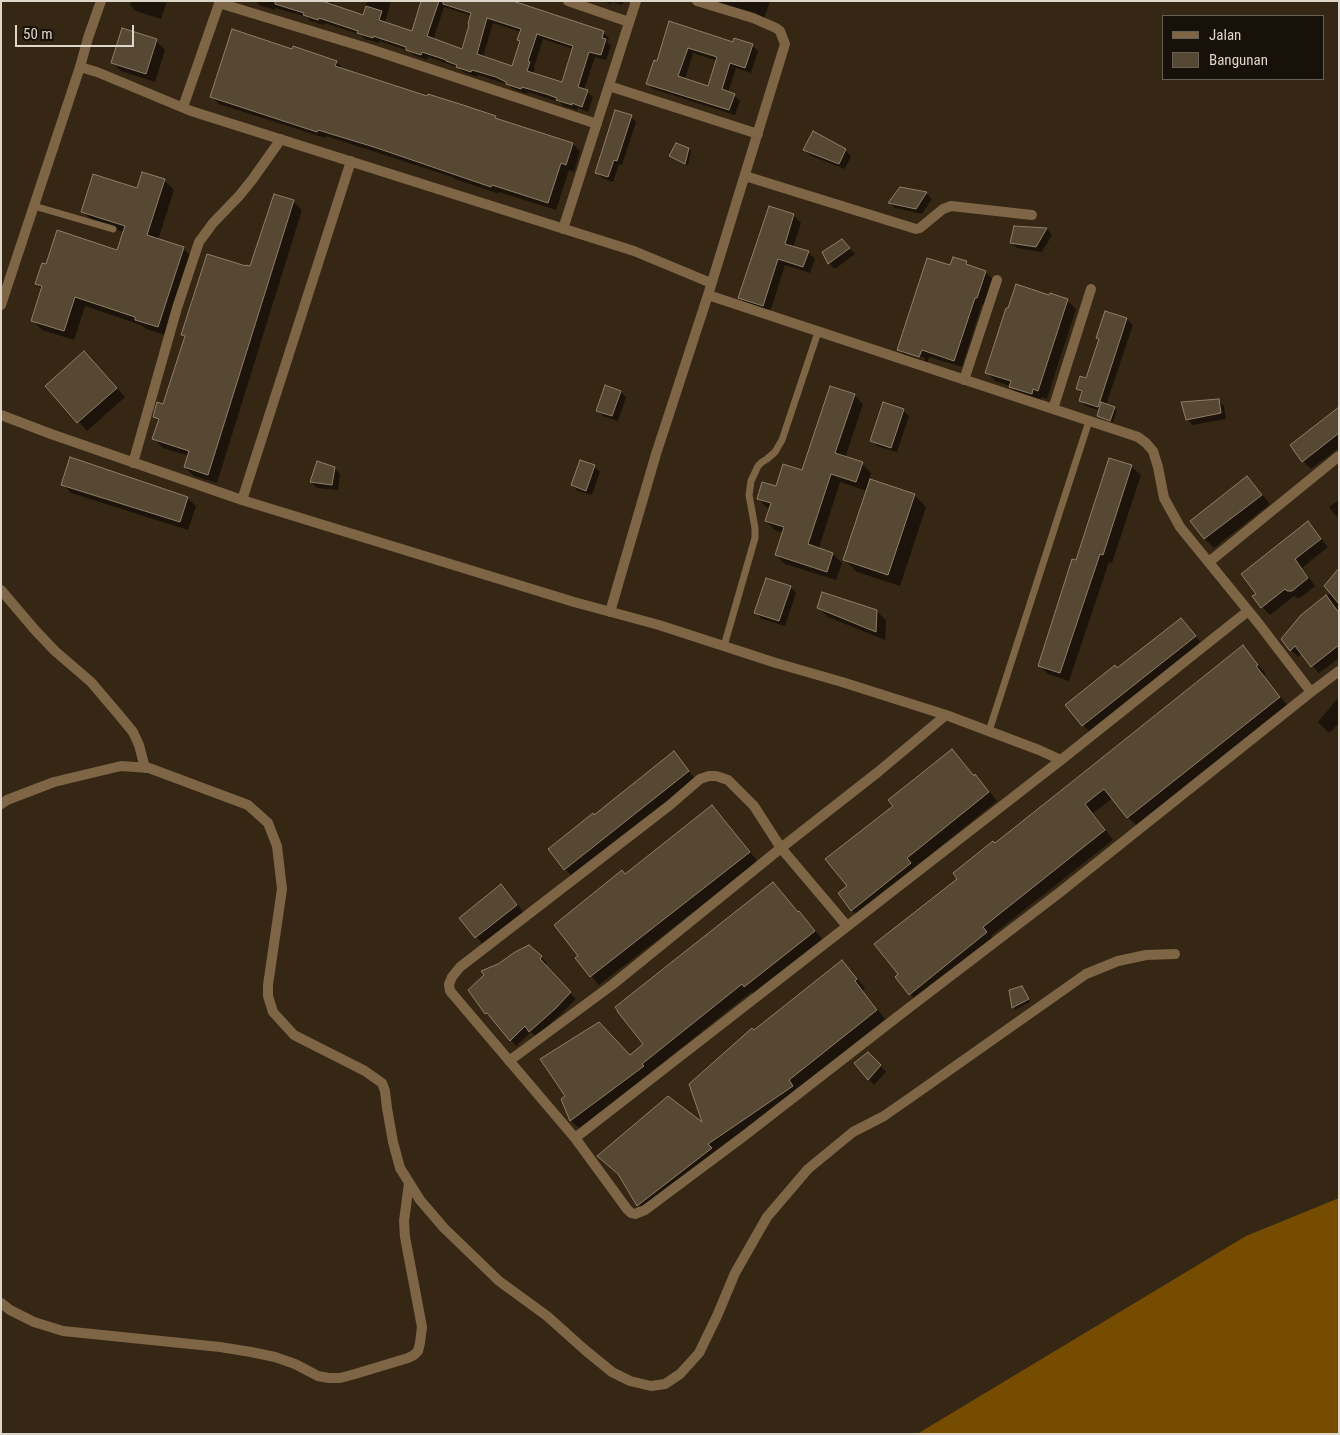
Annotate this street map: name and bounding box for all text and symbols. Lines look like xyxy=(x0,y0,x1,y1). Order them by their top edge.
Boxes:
scale bar xyxy=(18,15,136,47)
legend xyxy=(1162,15,1325,80)
text: 50 m xyxy=(23,25,53,43)
text: Jalan xyxy=(1209,26,1241,44)
text: Bangunan xyxy=(1209,51,1268,69)

